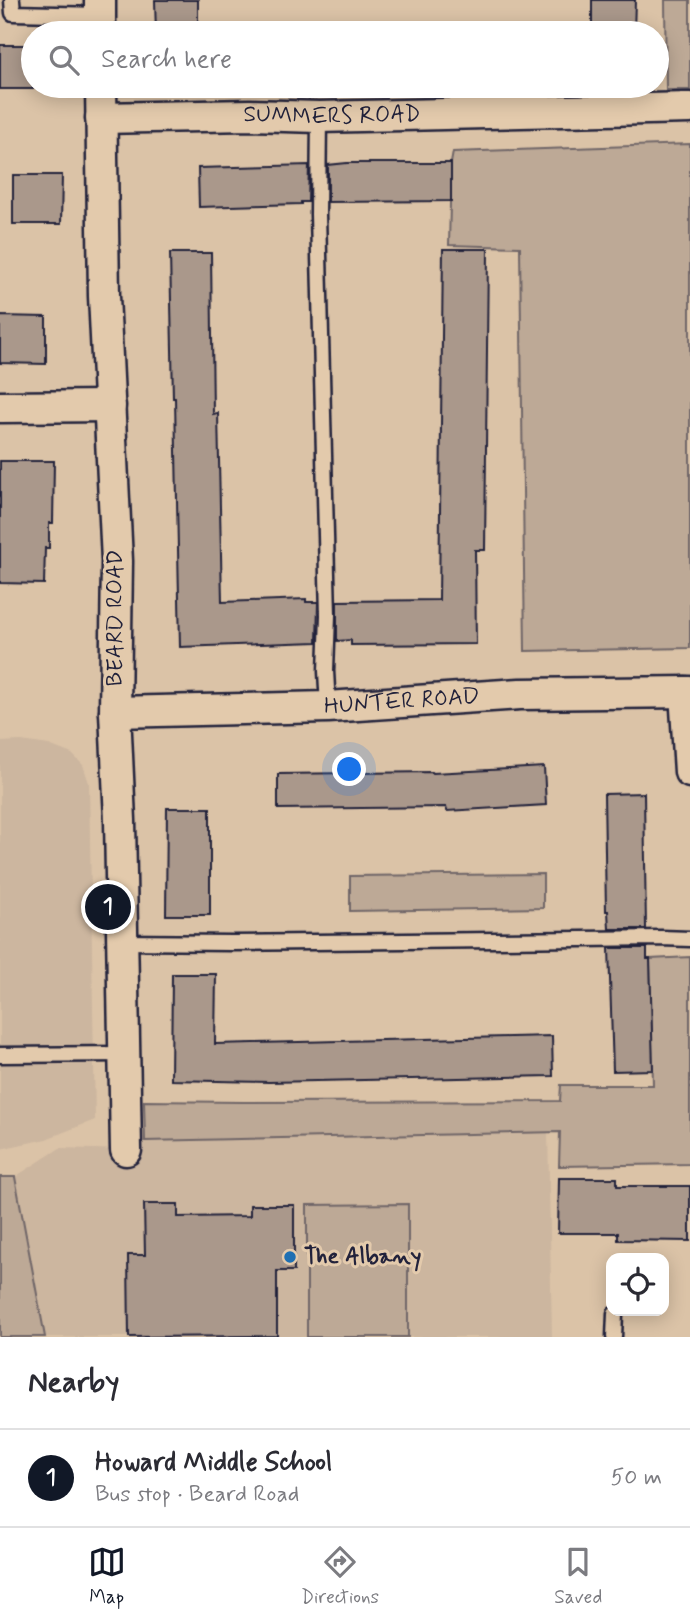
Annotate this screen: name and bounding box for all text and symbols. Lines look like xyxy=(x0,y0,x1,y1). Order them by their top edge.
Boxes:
search box xyxy=(21,21,669,98)
icon: search xyxy=(45,41,83,79)
text: Search here xyxy=(101,43,232,77)
street label: SUMMERS ROAD xyxy=(243,100,421,132)
street label: BEARD ROAD xyxy=(101,550,131,686)
street label: HUNTER ROAD xyxy=(323,682,481,722)
your location xyxy=(332,752,366,786)
pin: 1 xyxy=(85,881,131,933)
place label: The Albany xyxy=(304,1242,422,1272)
marker: The Albany xyxy=(282,1249,298,1265)
map controls xyxy=(606,1253,669,1316)
button: locate xyxy=(606,1253,669,1316)
text: Nearby xyxy=(28,1363,119,1402)
text: Howard Middle School xyxy=(95,1446,332,1480)
text: 1 xyxy=(46,1463,56,1493)
text: 50 m xyxy=(611,1463,662,1493)
text: Bus stop · Beard Road xyxy=(95,1480,299,1510)
tab: Map xyxy=(88,1543,126,1610)
tab: Directions xyxy=(301,1543,379,1610)
tab: Saved xyxy=(554,1543,602,1610)

